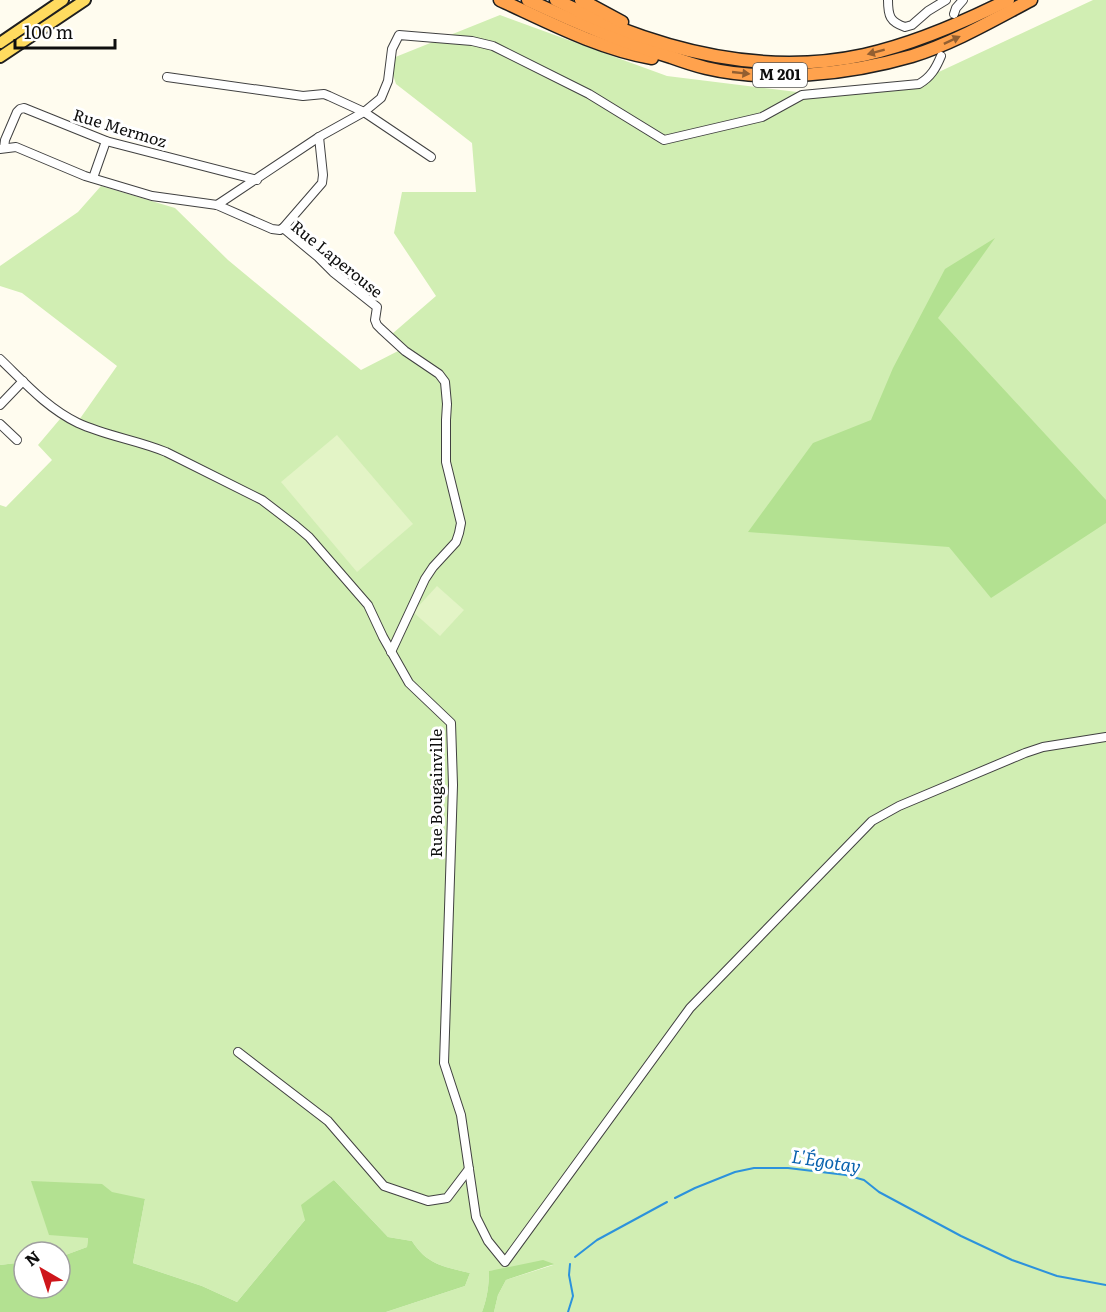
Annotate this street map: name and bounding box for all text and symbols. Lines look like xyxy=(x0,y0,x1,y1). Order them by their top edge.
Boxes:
scale bar xyxy=(15,12,116,50)
text: 100 m xyxy=(24,18,73,45)
one-way arrow xyxy=(943,35,961,45)
one-way arrow xyxy=(867,48,885,57)
road number: M 201 xyxy=(753,63,807,87)
one-way arrow xyxy=(732,68,751,78)
street label: Rue Mermoz xyxy=(71,101,170,153)
street label: Rue Laperouse xyxy=(287,214,389,303)
street label: Rue Bougainville xyxy=(423,729,447,857)
water label: L'Égotay xyxy=(790,1142,863,1179)
north arrow xyxy=(12,1240,72,1300)
text: N xyxy=(19,1244,45,1271)

